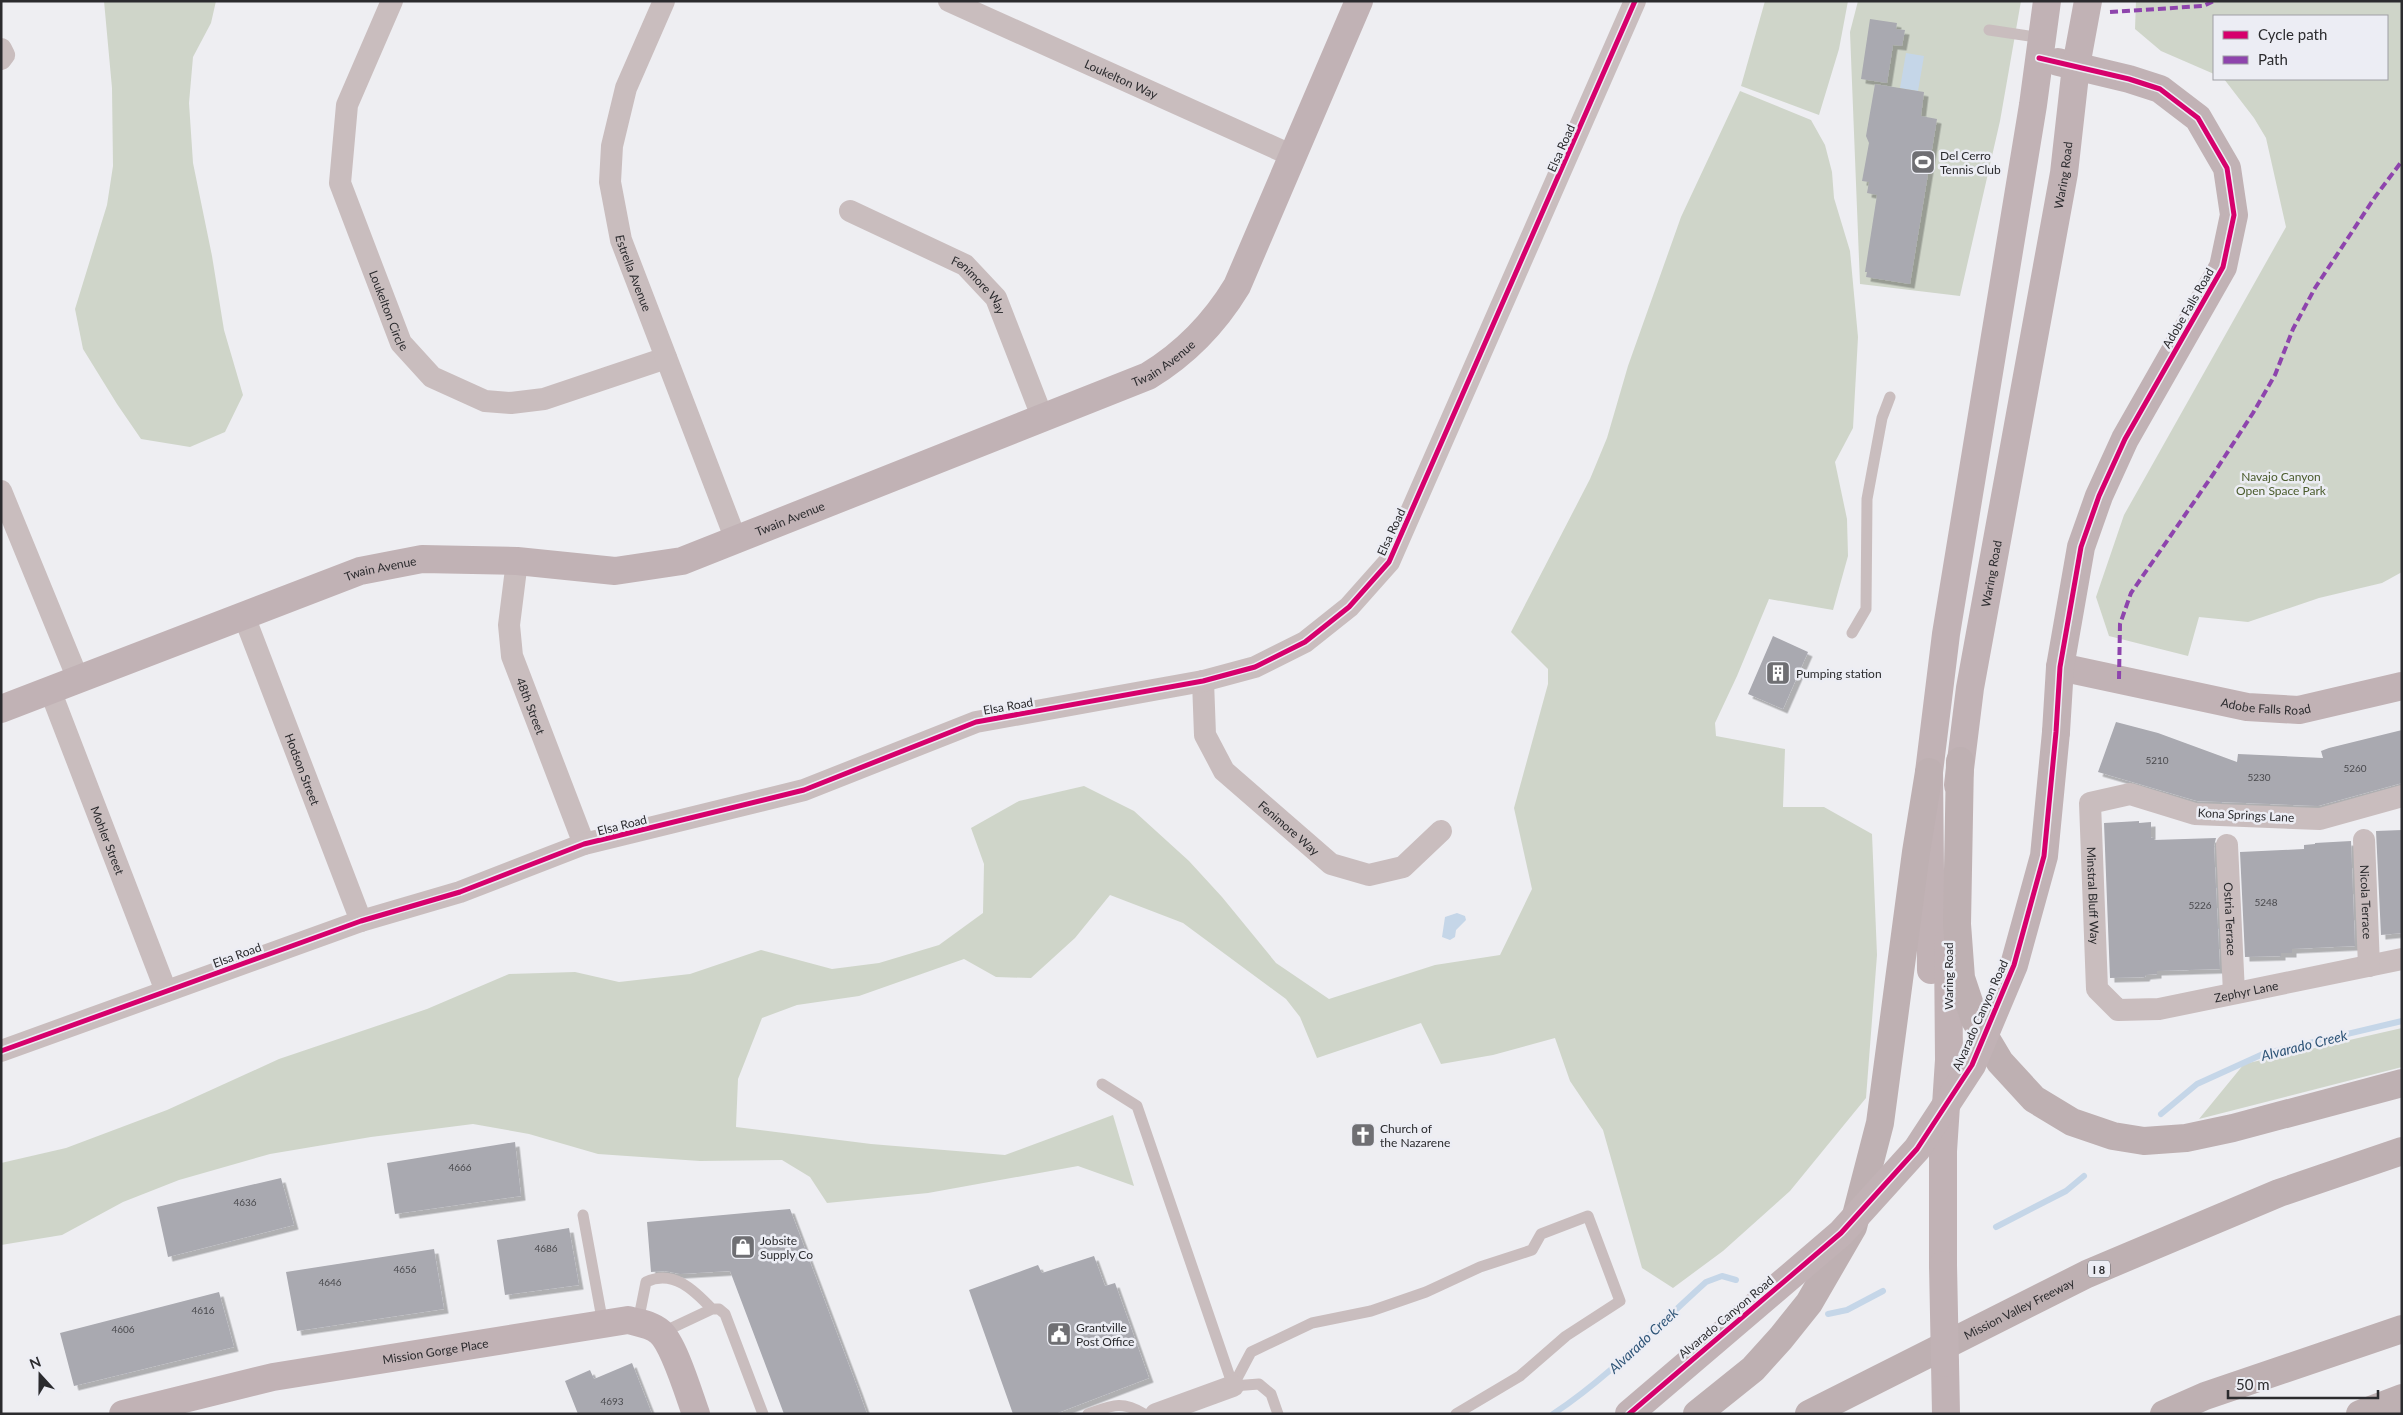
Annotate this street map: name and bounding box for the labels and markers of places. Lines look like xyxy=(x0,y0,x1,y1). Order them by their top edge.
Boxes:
place label: Del Cerro Tennis Club xyxy=(1940,148,2001,177)
sports icon: Del Cerro Tennis Club xyxy=(1910,149,1936,175)
building icon: Pumping station xyxy=(1765,660,1791,686)
place label: Pumping station xyxy=(1796,666,1882,681)
place label: Church of the Nazarene xyxy=(1380,1121,1450,1150)
church icon: Church of the Nazarene xyxy=(1350,1122,1376,1148)
place label: Jobsite Supply Co xyxy=(760,1233,813,1262)
shop icon: Jobsite Supply Co xyxy=(730,1234,756,1260)
place label: Grantville Post Office xyxy=(1076,1320,1134,1349)
public building icon: Grantville Post Office xyxy=(1046,1321,1072,1347)

